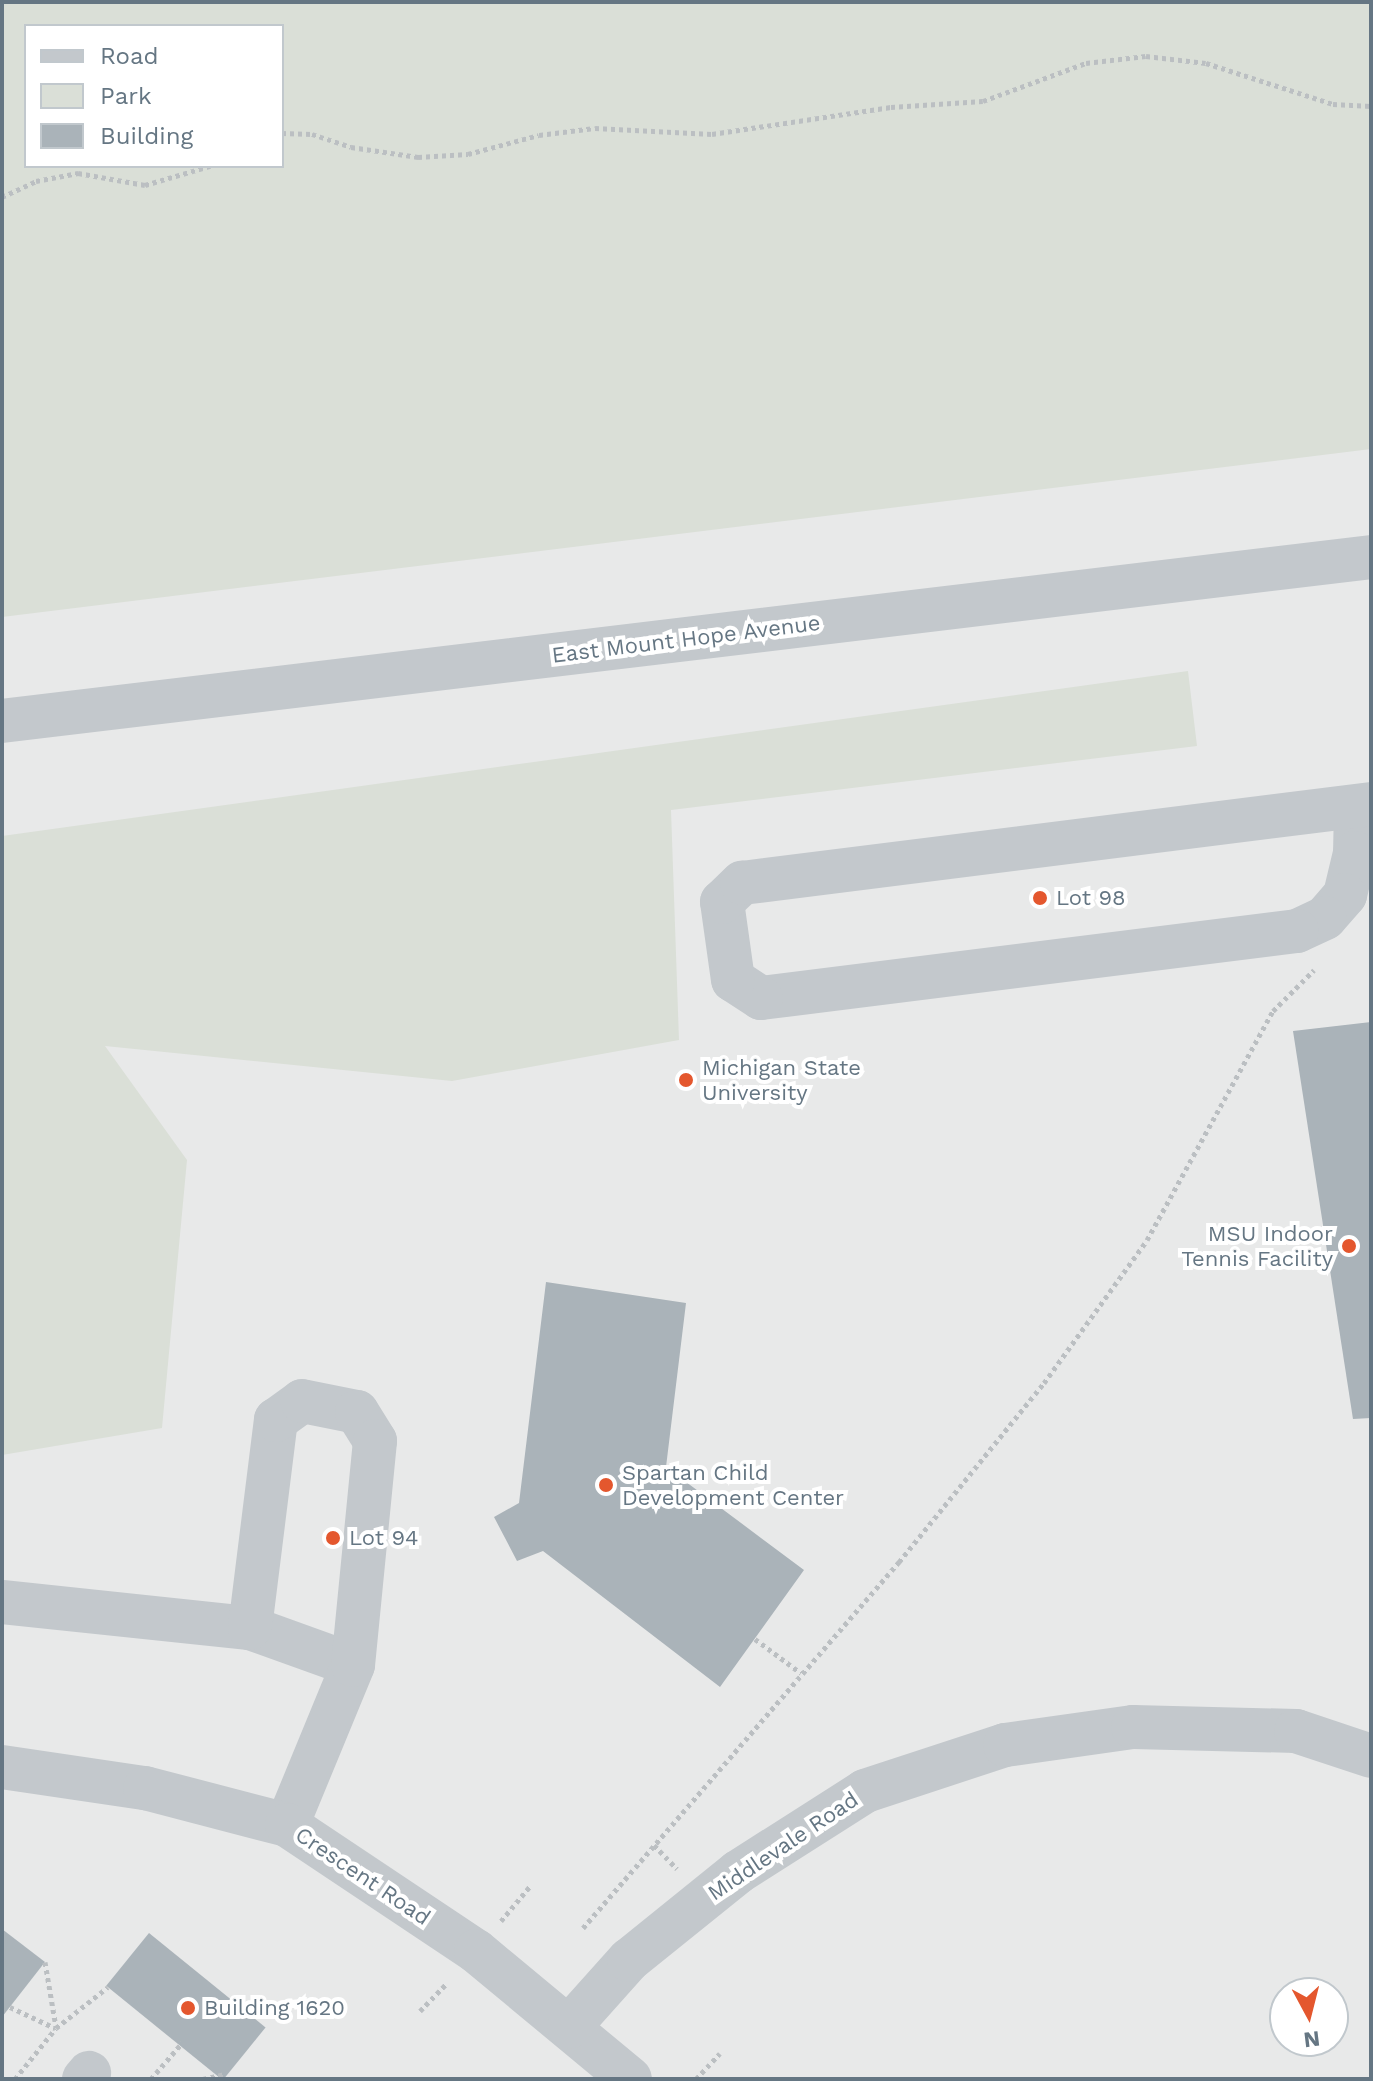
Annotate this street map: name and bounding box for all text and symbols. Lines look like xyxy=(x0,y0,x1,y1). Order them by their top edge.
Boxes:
legend xyxy=(24,24,284,168)
text: Road xyxy=(100,42,159,70)
text: Park xyxy=(100,82,152,110)
text: Building xyxy=(100,122,193,150)
street label: East Mount Hope Avenue xyxy=(550,609,822,669)
place label: Lot 98 xyxy=(1056,885,1126,911)
marker: Lot 98 xyxy=(1031,889,1049,907)
place label: Michigan State University xyxy=(702,1054,861,1106)
marker: Michigan State University xyxy=(677,1071,695,1089)
place label: MSU Indoor Tennis Facility xyxy=(1181,1220,1333,1272)
marker: MSU Indoor Tennis Facility xyxy=(1340,1237,1358,1255)
place label: Spartan Child Development Center xyxy=(622,1459,844,1510)
marker: Spartan Child Development Center xyxy=(597,1476,615,1494)
place label: Lot 94 xyxy=(349,1525,419,1551)
marker: Lot 94 xyxy=(324,1529,342,1547)
street label: Middlevale Road xyxy=(703,1786,863,1906)
street label: Crescent Road xyxy=(291,1821,435,1931)
north arrow xyxy=(1269,1977,1349,2057)
place label: Building 1620 xyxy=(204,1995,345,2021)
marker: Building 1620 xyxy=(179,1999,197,2017)
text: N xyxy=(1302,2026,1321,2053)

